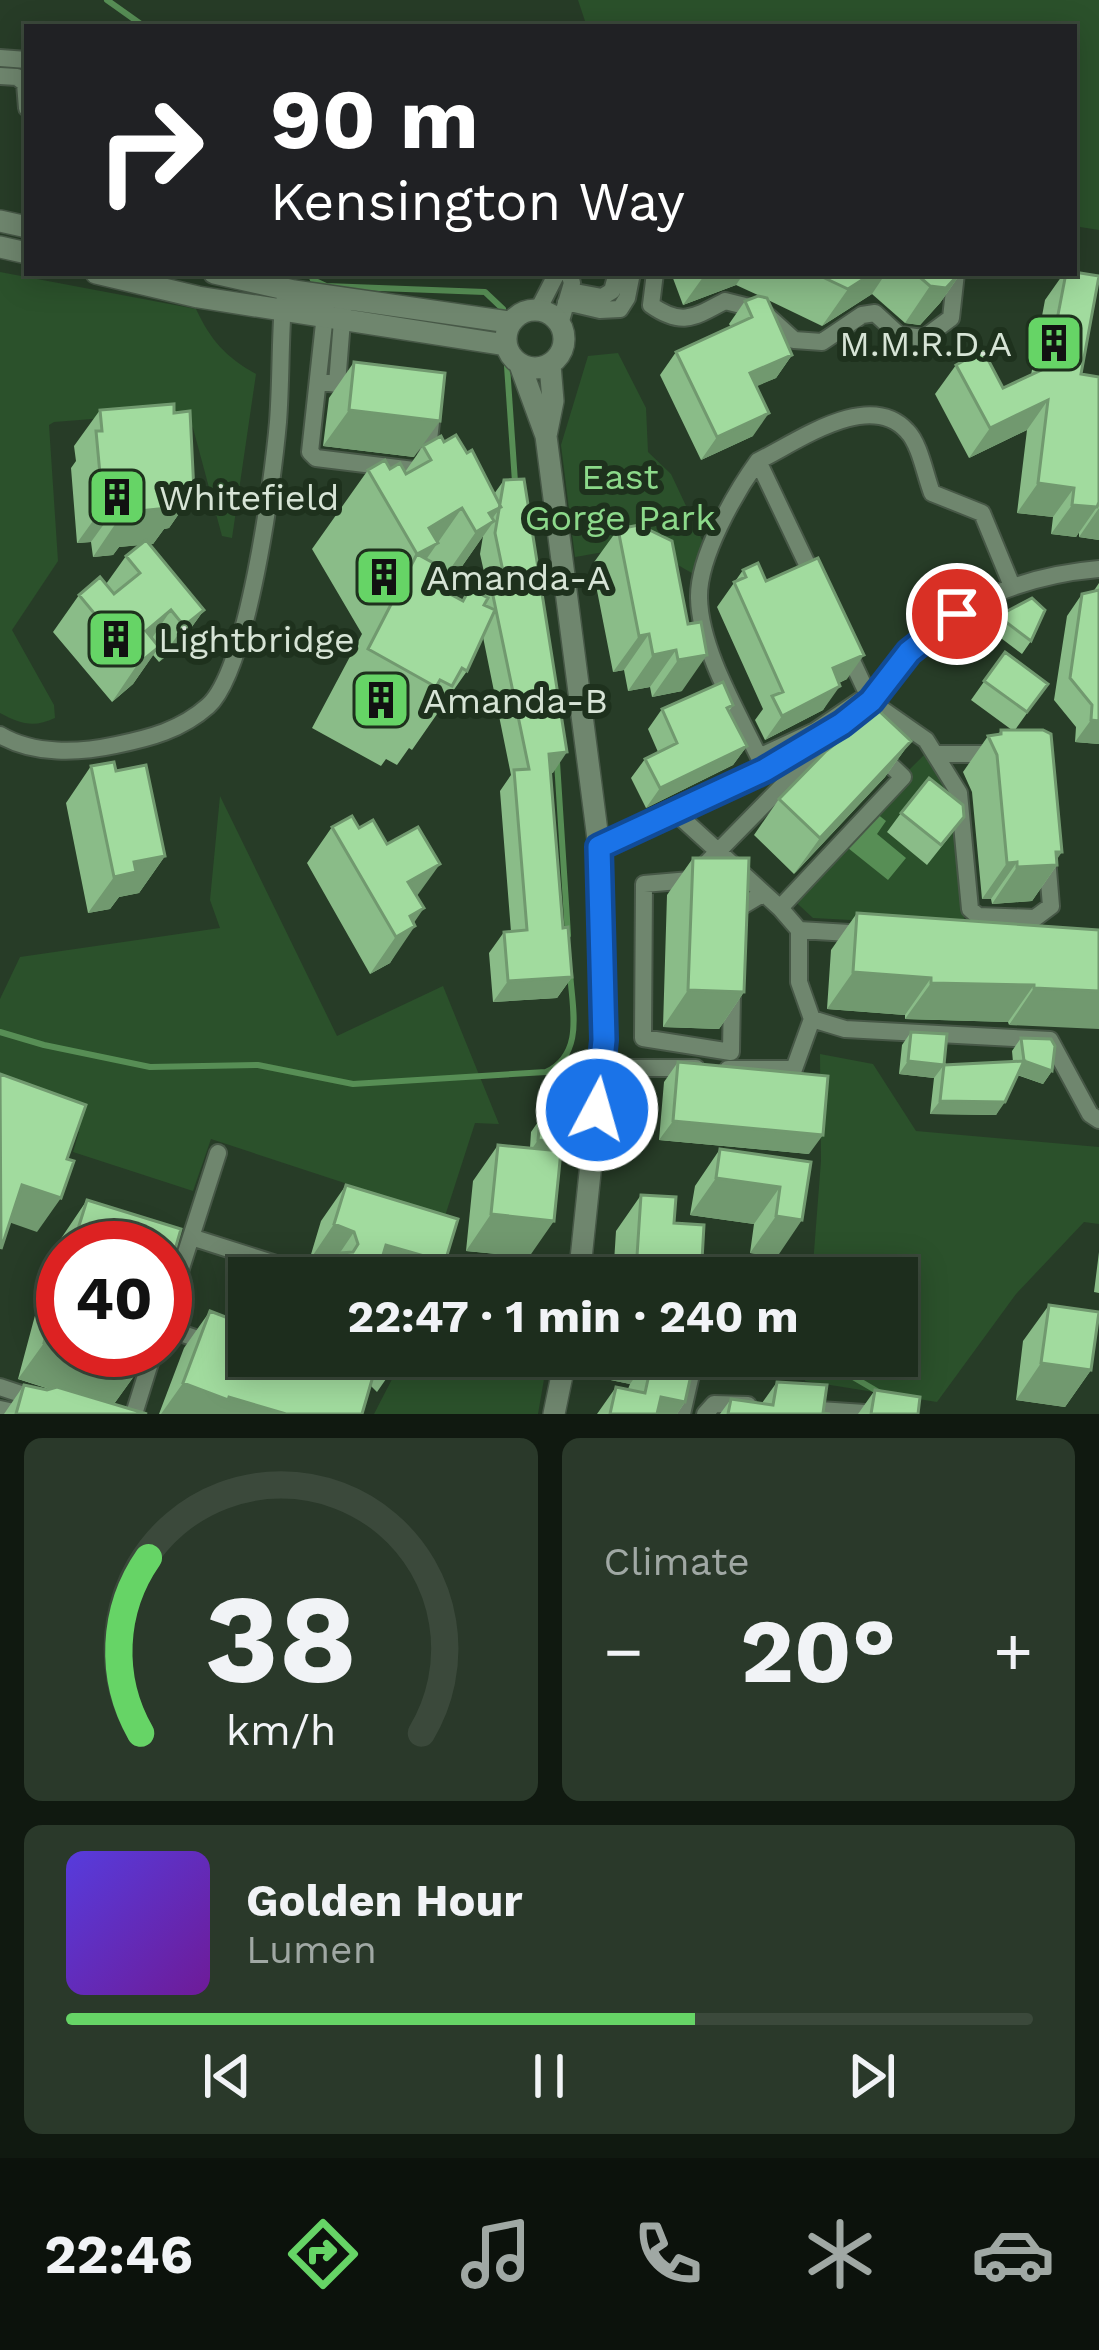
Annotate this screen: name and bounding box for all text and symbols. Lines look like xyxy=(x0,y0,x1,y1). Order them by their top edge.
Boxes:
text: 90 m xyxy=(270,70,479,168)
icon: right xyxy=(72,72,228,228)
text: Kensington Way xyxy=(270,170,685,233)
building icon: M.M.R.D.A xyxy=(1023,312,1085,374)
place label: M.M.R.D.A xyxy=(839,323,1012,365)
park label: East Gorge Park xyxy=(524,456,716,539)
building icon: Whitefield xyxy=(86,466,148,528)
place label: Whitefield xyxy=(159,477,339,519)
building icon: Amanda-A xyxy=(353,546,415,608)
place label: Amanda-A xyxy=(426,557,610,599)
pin xyxy=(906,563,1008,665)
icon: arrive xyxy=(924,581,990,647)
building icon: Lightbridge xyxy=(85,608,147,670)
place label: Lightbridge xyxy=(158,619,355,661)
building icon: Amanda-B xyxy=(350,669,412,731)
place label: Amanda-B xyxy=(423,680,608,722)
position arrow xyxy=(534,1047,660,1173)
speed limit sign: 40 xyxy=(36,1221,192,1377)
text: 22:47 · 1 min · 240 m xyxy=(347,1290,799,1343)
text: Climate xyxy=(604,1539,750,1584)
text: 38 xyxy=(205,1566,357,1712)
text: 20° xyxy=(740,1598,896,1704)
text: − xyxy=(604,1613,643,1690)
text: + xyxy=(993,1613,1033,1690)
text: km/h xyxy=(225,1704,336,1754)
text: Golden Hour xyxy=(246,1874,523,1927)
text: Lumen xyxy=(246,1927,377,1972)
icon: previous xyxy=(194,2043,260,2109)
icon: pause xyxy=(516,2043,582,2109)
icon: next xyxy=(839,2043,905,2109)
icon: directions xyxy=(281,2212,365,2296)
icon: music xyxy=(454,2212,538,2296)
icon: phone xyxy=(626,2212,710,2296)
icon: climate xyxy=(798,2212,882,2296)
icon: car xyxy=(971,2212,1055,2296)
text: 22:46 xyxy=(44,2223,193,2286)

